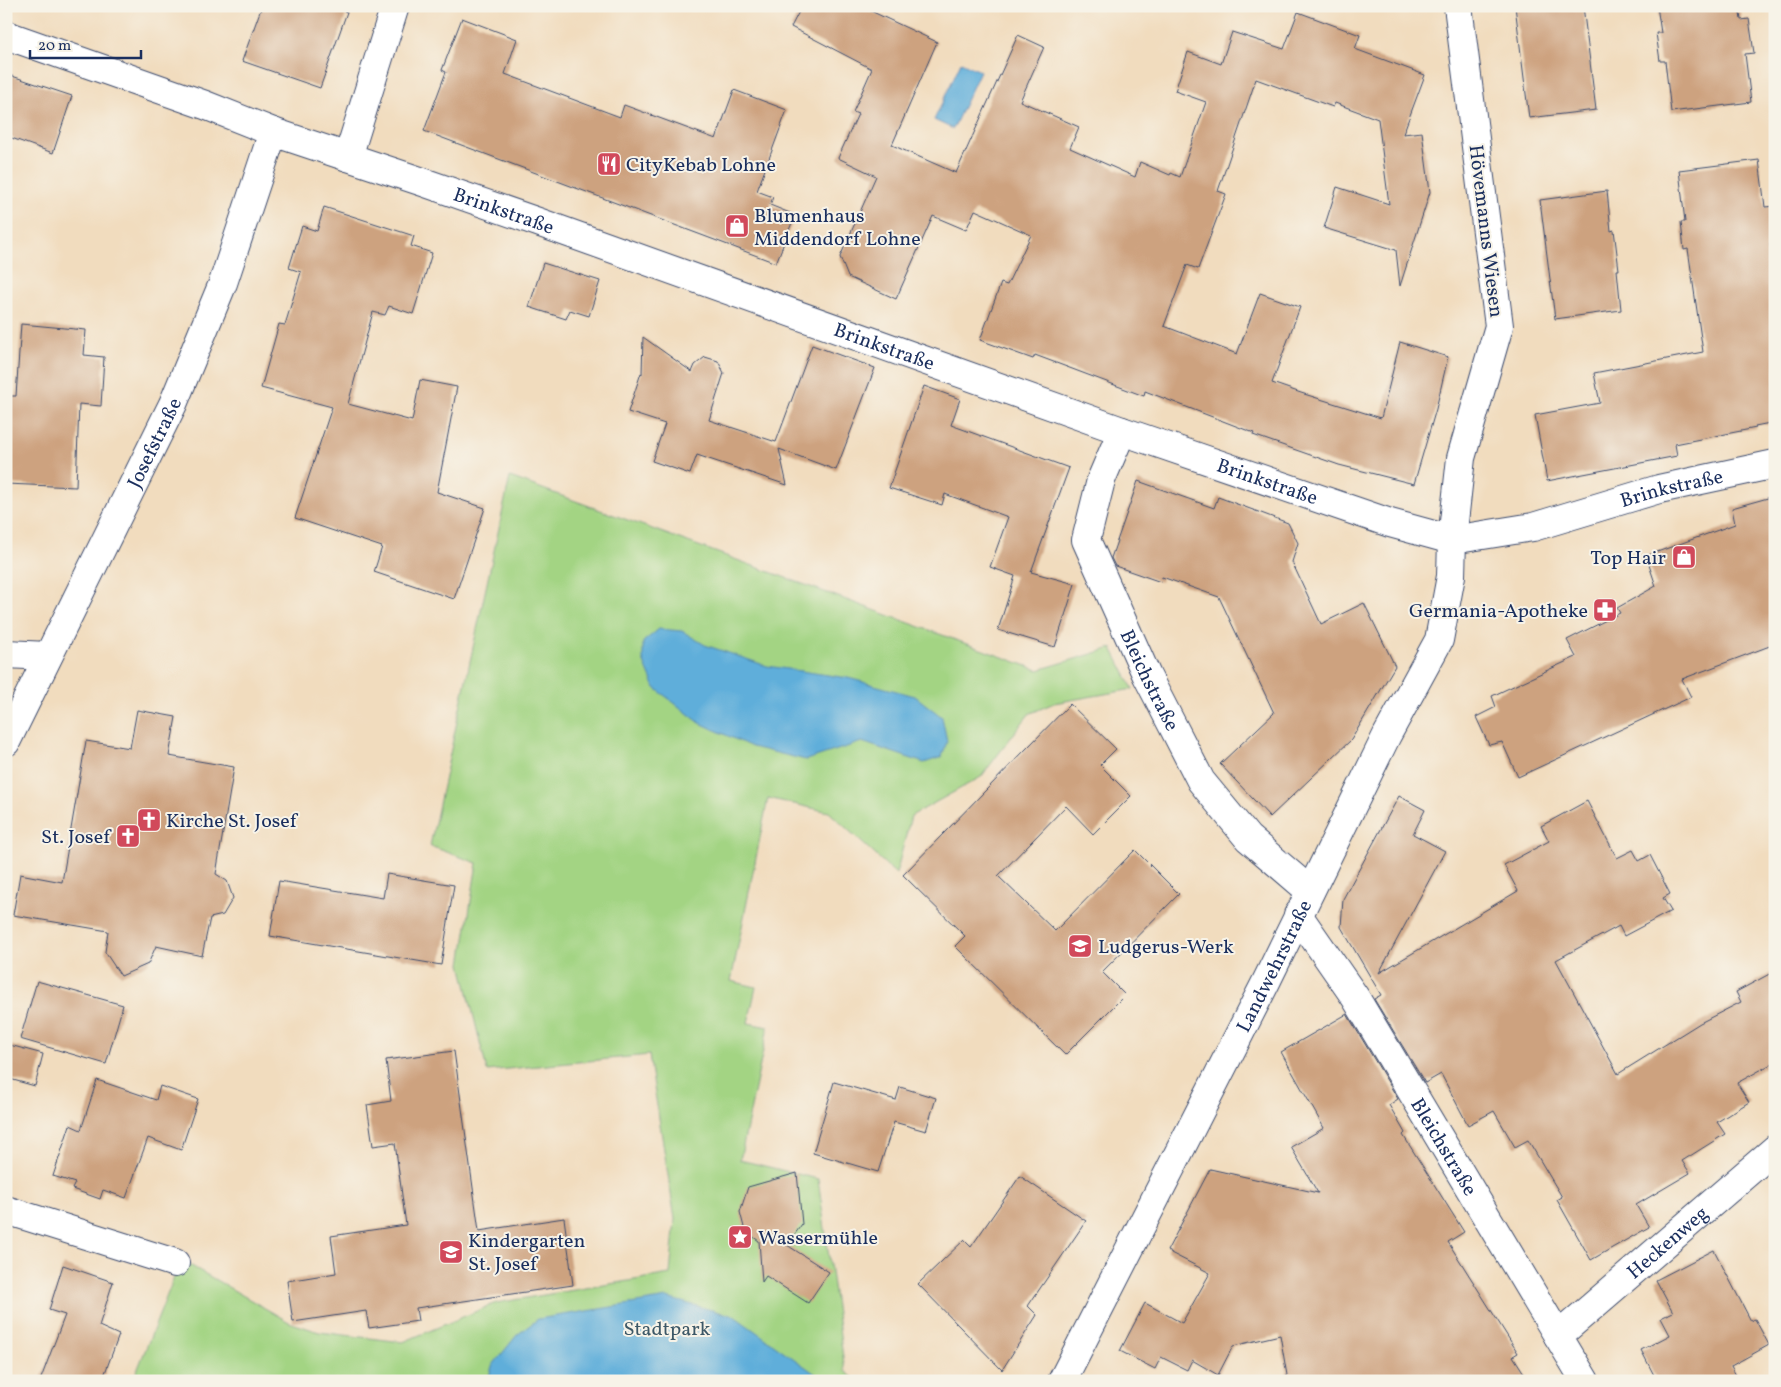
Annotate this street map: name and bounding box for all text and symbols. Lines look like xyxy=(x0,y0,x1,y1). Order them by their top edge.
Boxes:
scale bar xyxy=(30,28,141,60)
text: 20 m xyxy=(38,36,71,57)
street label: Hövemanns Wiesen xyxy=(1461,143,1510,319)
restaurant icon: CityKebab Lohne xyxy=(596,151,622,177)
place label: CityKebab Lohne xyxy=(626,152,776,180)
street label: Brinkstraße xyxy=(449,182,558,243)
place label: Blumenhaus Middendorf Lohne xyxy=(754,203,921,254)
shop icon: Blumenhaus Middendorf Lohne xyxy=(724,213,750,239)
street label: Brinkstraße xyxy=(830,317,938,379)
street label: Josefstraße xyxy=(122,394,190,493)
street label: Brinkstraße xyxy=(1212,452,1321,513)
street label: Brinkstraße xyxy=(1617,464,1726,516)
shop icon: Top Hair xyxy=(1671,544,1697,570)
place label: Top Hair xyxy=(1590,545,1666,573)
pharmacy icon: Germania-Apotheke xyxy=(1592,597,1618,623)
place label: Germania-Apotheke xyxy=(1409,598,1588,626)
street label: Bleichstraße xyxy=(1112,625,1185,736)
church icon: Kirche St. Josef xyxy=(136,807,162,833)
place label: Kirche St. Josef xyxy=(166,808,299,836)
church icon: St. Josef xyxy=(115,823,141,849)
place label: St. Josef xyxy=(41,824,112,852)
street label: Landwehrstraße xyxy=(1230,896,1320,1038)
school or university icon: Ludgerus-Werk xyxy=(1067,933,1093,959)
place label: Ludgerus-Werk xyxy=(1098,934,1234,962)
street label: Bleichstraße xyxy=(1403,1093,1483,1202)
street label: Heckenweg xyxy=(1622,1201,1715,1287)
place icon: Wassermühle xyxy=(727,1224,753,1250)
place label: Wassermühle xyxy=(758,1225,878,1253)
place label: Kindergarten St. Josef xyxy=(468,1228,586,1279)
school or university icon: Kindergarten St. Josef xyxy=(438,1239,464,1265)
park label: Stadtpark xyxy=(623,1316,711,1344)

